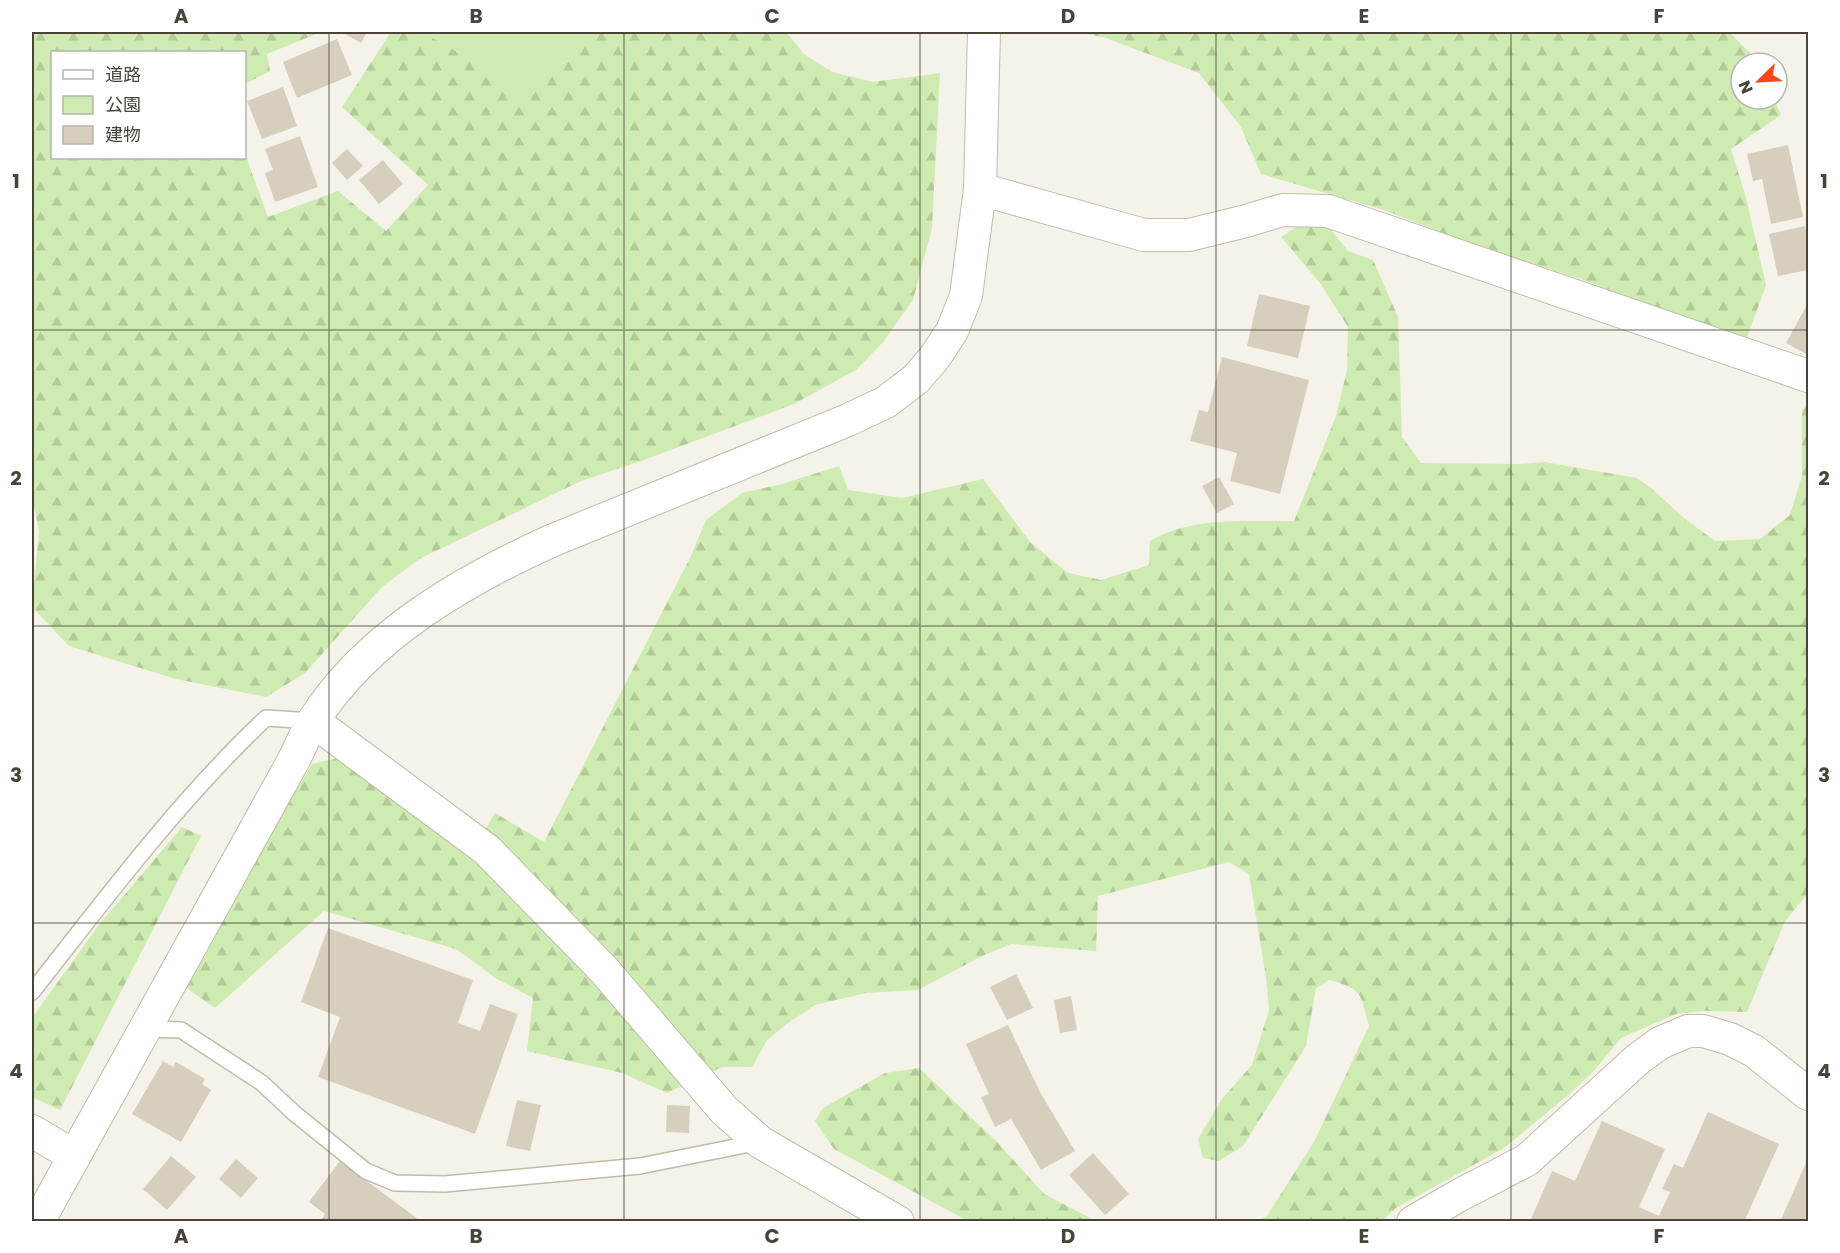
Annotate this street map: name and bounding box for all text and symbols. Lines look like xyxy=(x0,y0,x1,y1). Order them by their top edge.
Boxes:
text: A xyxy=(174,2,189,30)
text: B xyxy=(469,2,483,30)
text: C xyxy=(764,2,780,30)
text: D xyxy=(1061,2,1075,30)
text: E xyxy=(1359,2,1369,30)
text: F xyxy=(1654,2,1665,30)
legend xyxy=(51,51,246,159)
north arrow xyxy=(1729,51,1789,111)
text: 道路 xyxy=(105,62,141,87)
text: N xyxy=(1733,77,1759,97)
text: 公園 xyxy=(105,92,141,117)
text: 建物 xyxy=(105,122,141,147)
text: 1 xyxy=(12,167,20,195)
text: 1 xyxy=(1820,167,1828,195)
text: 2 xyxy=(10,464,22,492)
text: 2 xyxy=(1818,464,1830,492)
text: 3 xyxy=(10,761,22,789)
text: 3 xyxy=(1818,761,1830,789)
text: 4 xyxy=(9,1057,23,1085)
text: 4 xyxy=(1817,1057,1831,1085)
text: A xyxy=(174,1222,189,1250)
text: B xyxy=(469,1222,483,1250)
text: C xyxy=(764,1222,780,1250)
text: D xyxy=(1061,1222,1075,1250)
text: E xyxy=(1359,1222,1369,1250)
text: F xyxy=(1654,1222,1665,1250)

